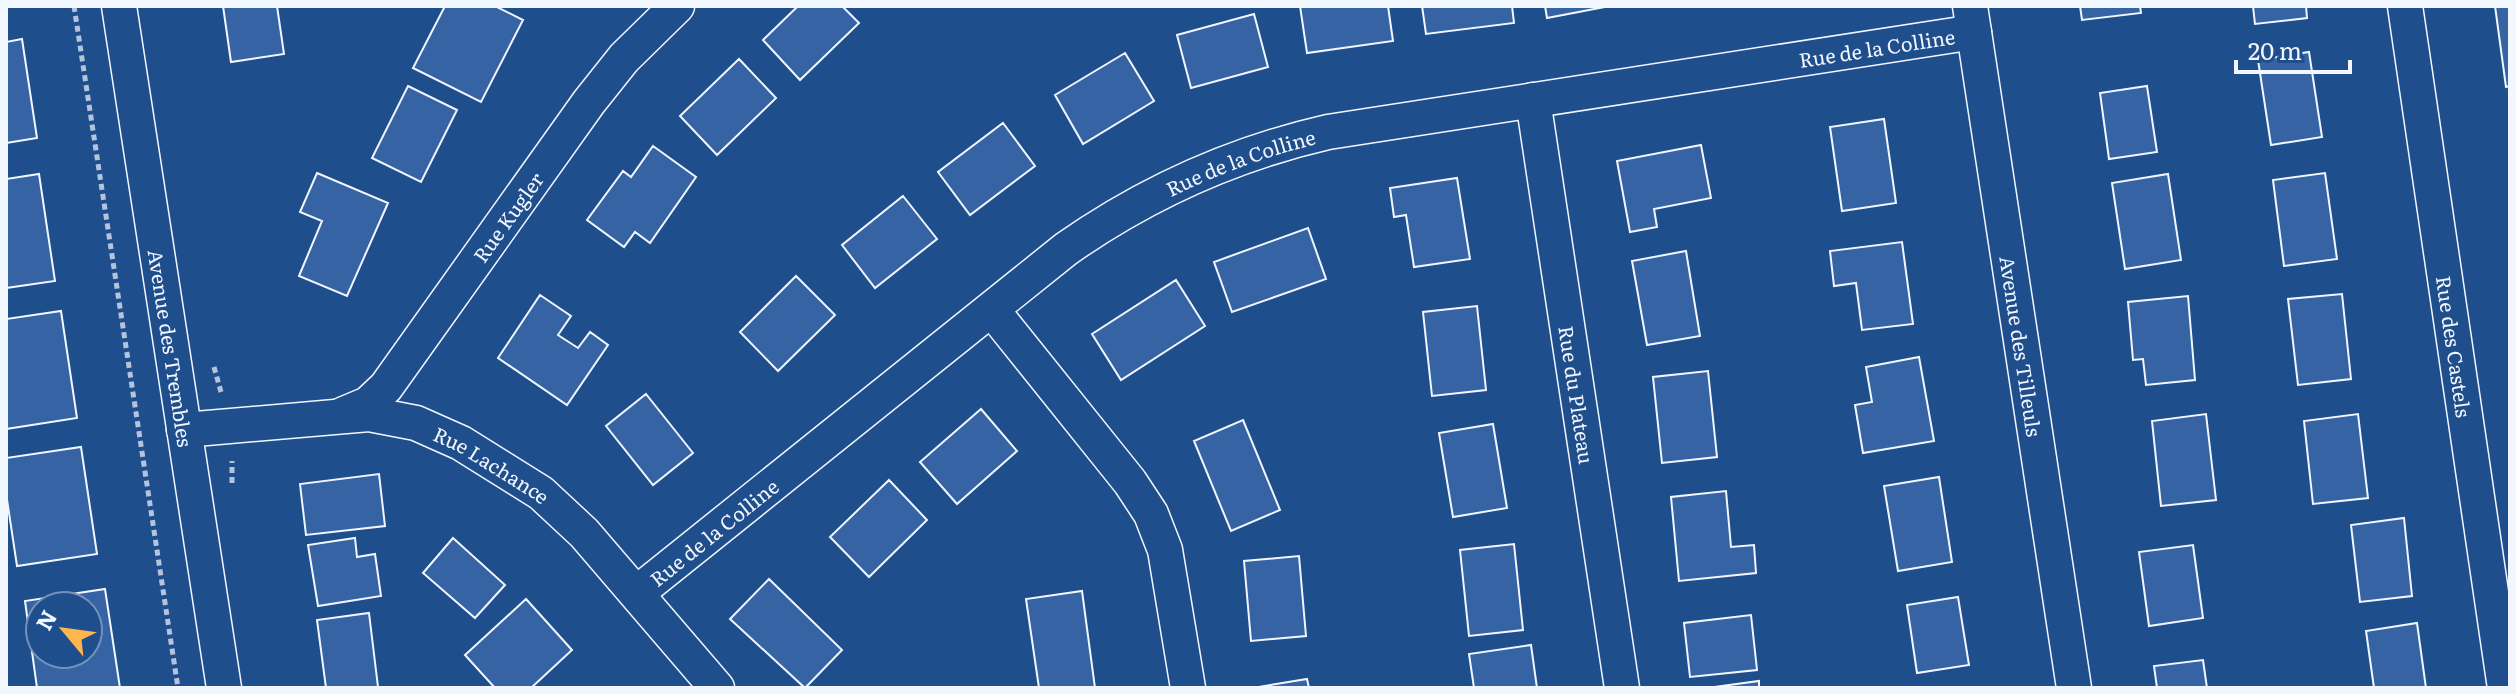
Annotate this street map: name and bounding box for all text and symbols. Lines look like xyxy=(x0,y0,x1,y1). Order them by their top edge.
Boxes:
street label: Rue de la Colline xyxy=(1797,20,1957,74)
scale bar xyxy=(2236,24,2350,74)
text: 20 m xyxy=(2248,32,2302,67)
street label: Rue de la Colline xyxy=(1160,121,1318,203)
street label: Rue Kugler xyxy=(465,165,550,268)
street label: Avenue des Trembles xyxy=(142,247,202,449)
street label: Avenue des Tilleuls xyxy=(1993,254,2050,439)
street label: Rue des Castels xyxy=(2430,273,2480,419)
street label: Rue du Plateau xyxy=(1552,323,1603,466)
street label: Rue Lachance xyxy=(429,418,557,510)
street label: Rue de la Colline xyxy=(643,471,784,593)
north arrow xyxy=(24,590,104,670)
text: N xyxy=(26,604,64,636)

